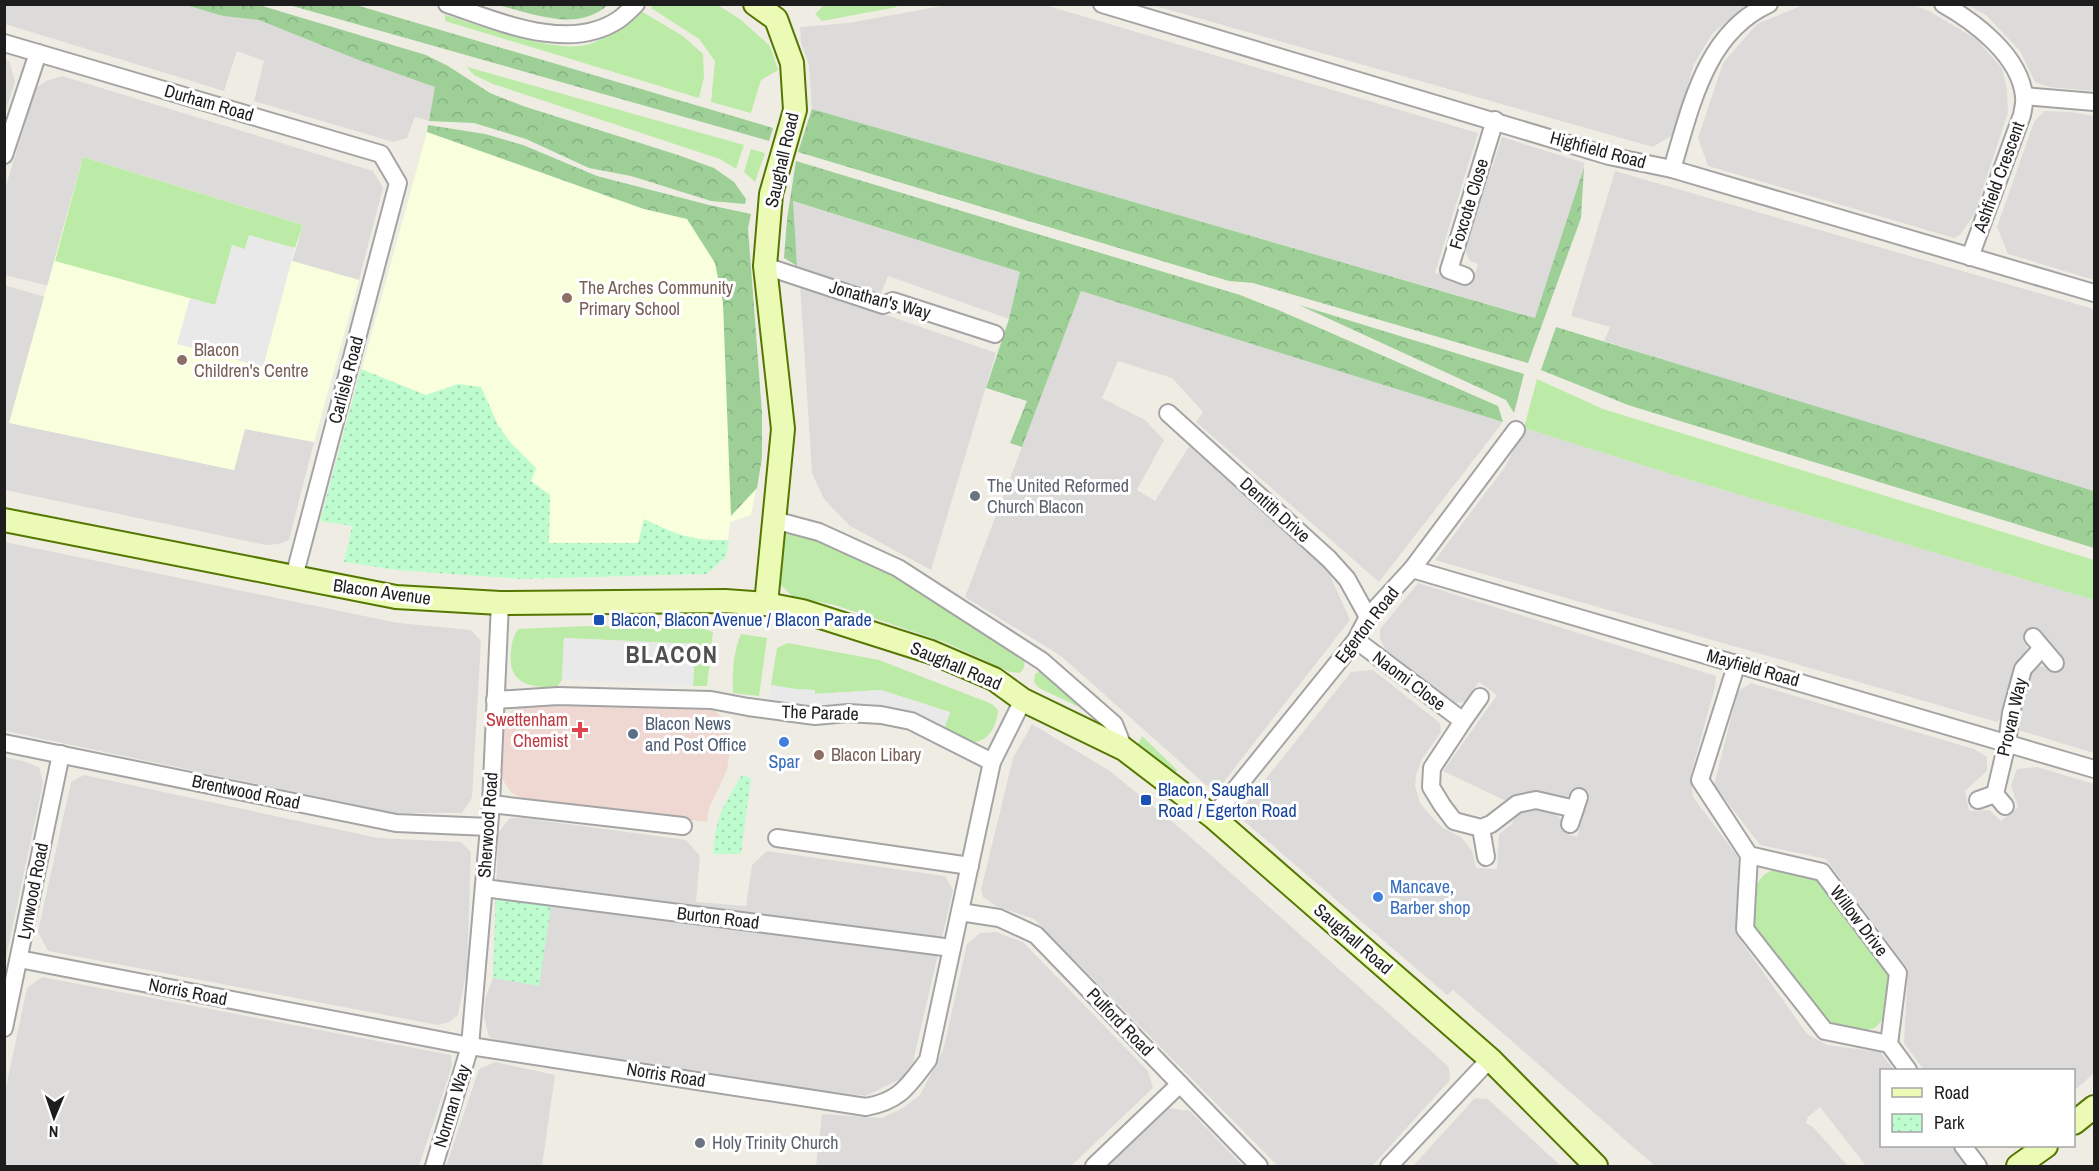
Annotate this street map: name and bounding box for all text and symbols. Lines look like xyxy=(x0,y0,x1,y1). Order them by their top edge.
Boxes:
street label: Durham Road xyxy=(162,78,257,127)
street label: Saughall Road xyxy=(758,110,805,210)
street label: Ashfield Crescent xyxy=(1967,118,2030,237)
street label: Highfield Road xyxy=(1547,125,1649,174)
street label: Foxcote Close xyxy=(1443,155,1494,252)
street label: Jonathan's Way xyxy=(827,274,934,325)
place label: The Arches Community Primary School xyxy=(579,275,734,321)
marker: The Arches Community Primary School xyxy=(560,291,574,305)
street label: Carlisle Road xyxy=(322,333,369,426)
place label: Blacon Children's Centre xyxy=(194,337,308,383)
marker: Blacon Children's Centre xyxy=(175,353,189,367)
street label: Dentith Drive xyxy=(1235,471,1316,548)
place label: The United Reformed Church Blacon xyxy=(987,473,1129,519)
marker: The United Reformed Church Blacon xyxy=(968,489,982,503)
street label: Blacon Avenue xyxy=(332,572,432,611)
street label: Egerton Road xyxy=(1329,581,1404,668)
place label: Blacon, Blacon Avenue / Blacon Parade xyxy=(611,607,872,632)
marker: Blacon, Blacon Avenue / Blacon Parade xyxy=(592,613,606,627)
street label: Saughall Road xyxy=(907,635,1006,696)
district label: BLACON xyxy=(625,638,719,670)
street label: Mayfield Road xyxy=(1704,642,1802,693)
street label: Naomi Close xyxy=(1368,645,1451,716)
street label: Provan Way xyxy=(1990,675,2033,759)
street label: The Parade xyxy=(781,699,859,726)
place label: Swettenham Chemist xyxy=(486,707,568,753)
place label: Blacon News and Post Office xyxy=(645,711,747,757)
marker: Swettenham Chemist xyxy=(573,723,587,737)
marker: Blacon News and Post Office xyxy=(626,727,640,741)
marker: Spar xyxy=(777,735,791,749)
place label: Blacon Libary xyxy=(831,742,922,767)
marker: Blacon Libary xyxy=(812,748,826,762)
place label: Spar xyxy=(768,749,800,774)
street label: Brentwood Road xyxy=(190,768,302,815)
street label: Sherwood Road xyxy=(471,771,504,879)
place label: Blacon, Saughall Road / Egerton Road xyxy=(1158,777,1297,823)
marker: Blacon, Saughall Road / Egerton Road xyxy=(1139,793,1153,807)
street label: Lynwood Road xyxy=(11,840,54,941)
place label: Mancave, Barber shop xyxy=(1390,874,1470,920)
street label: Willow Drive xyxy=(1824,880,1894,961)
marker: Mancave, Barber shop xyxy=(1371,890,1385,904)
street label: Saughall Road xyxy=(1309,897,1398,980)
street label: Burton Road xyxy=(675,900,761,935)
street label: Norris Road xyxy=(147,972,230,1011)
street label: Pulford Road xyxy=(1081,982,1159,1061)
street label: Norris Road xyxy=(625,1056,707,1093)
street label: Norman Way xyxy=(427,1061,476,1150)
legend xyxy=(1880,1069,2075,1147)
text: Road xyxy=(1934,1080,1969,1105)
north arrow xyxy=(24,1087,84,1147)
text: Park xyxy=(1934,1110,1965,1135)
text: N xyxy=(48,1121,59,1143)
place label: Holy Trinity Church xyxy=(712,1130,838,1155)
marker: Holy Trinity Church xyxy=(693,1136,707,1150)

